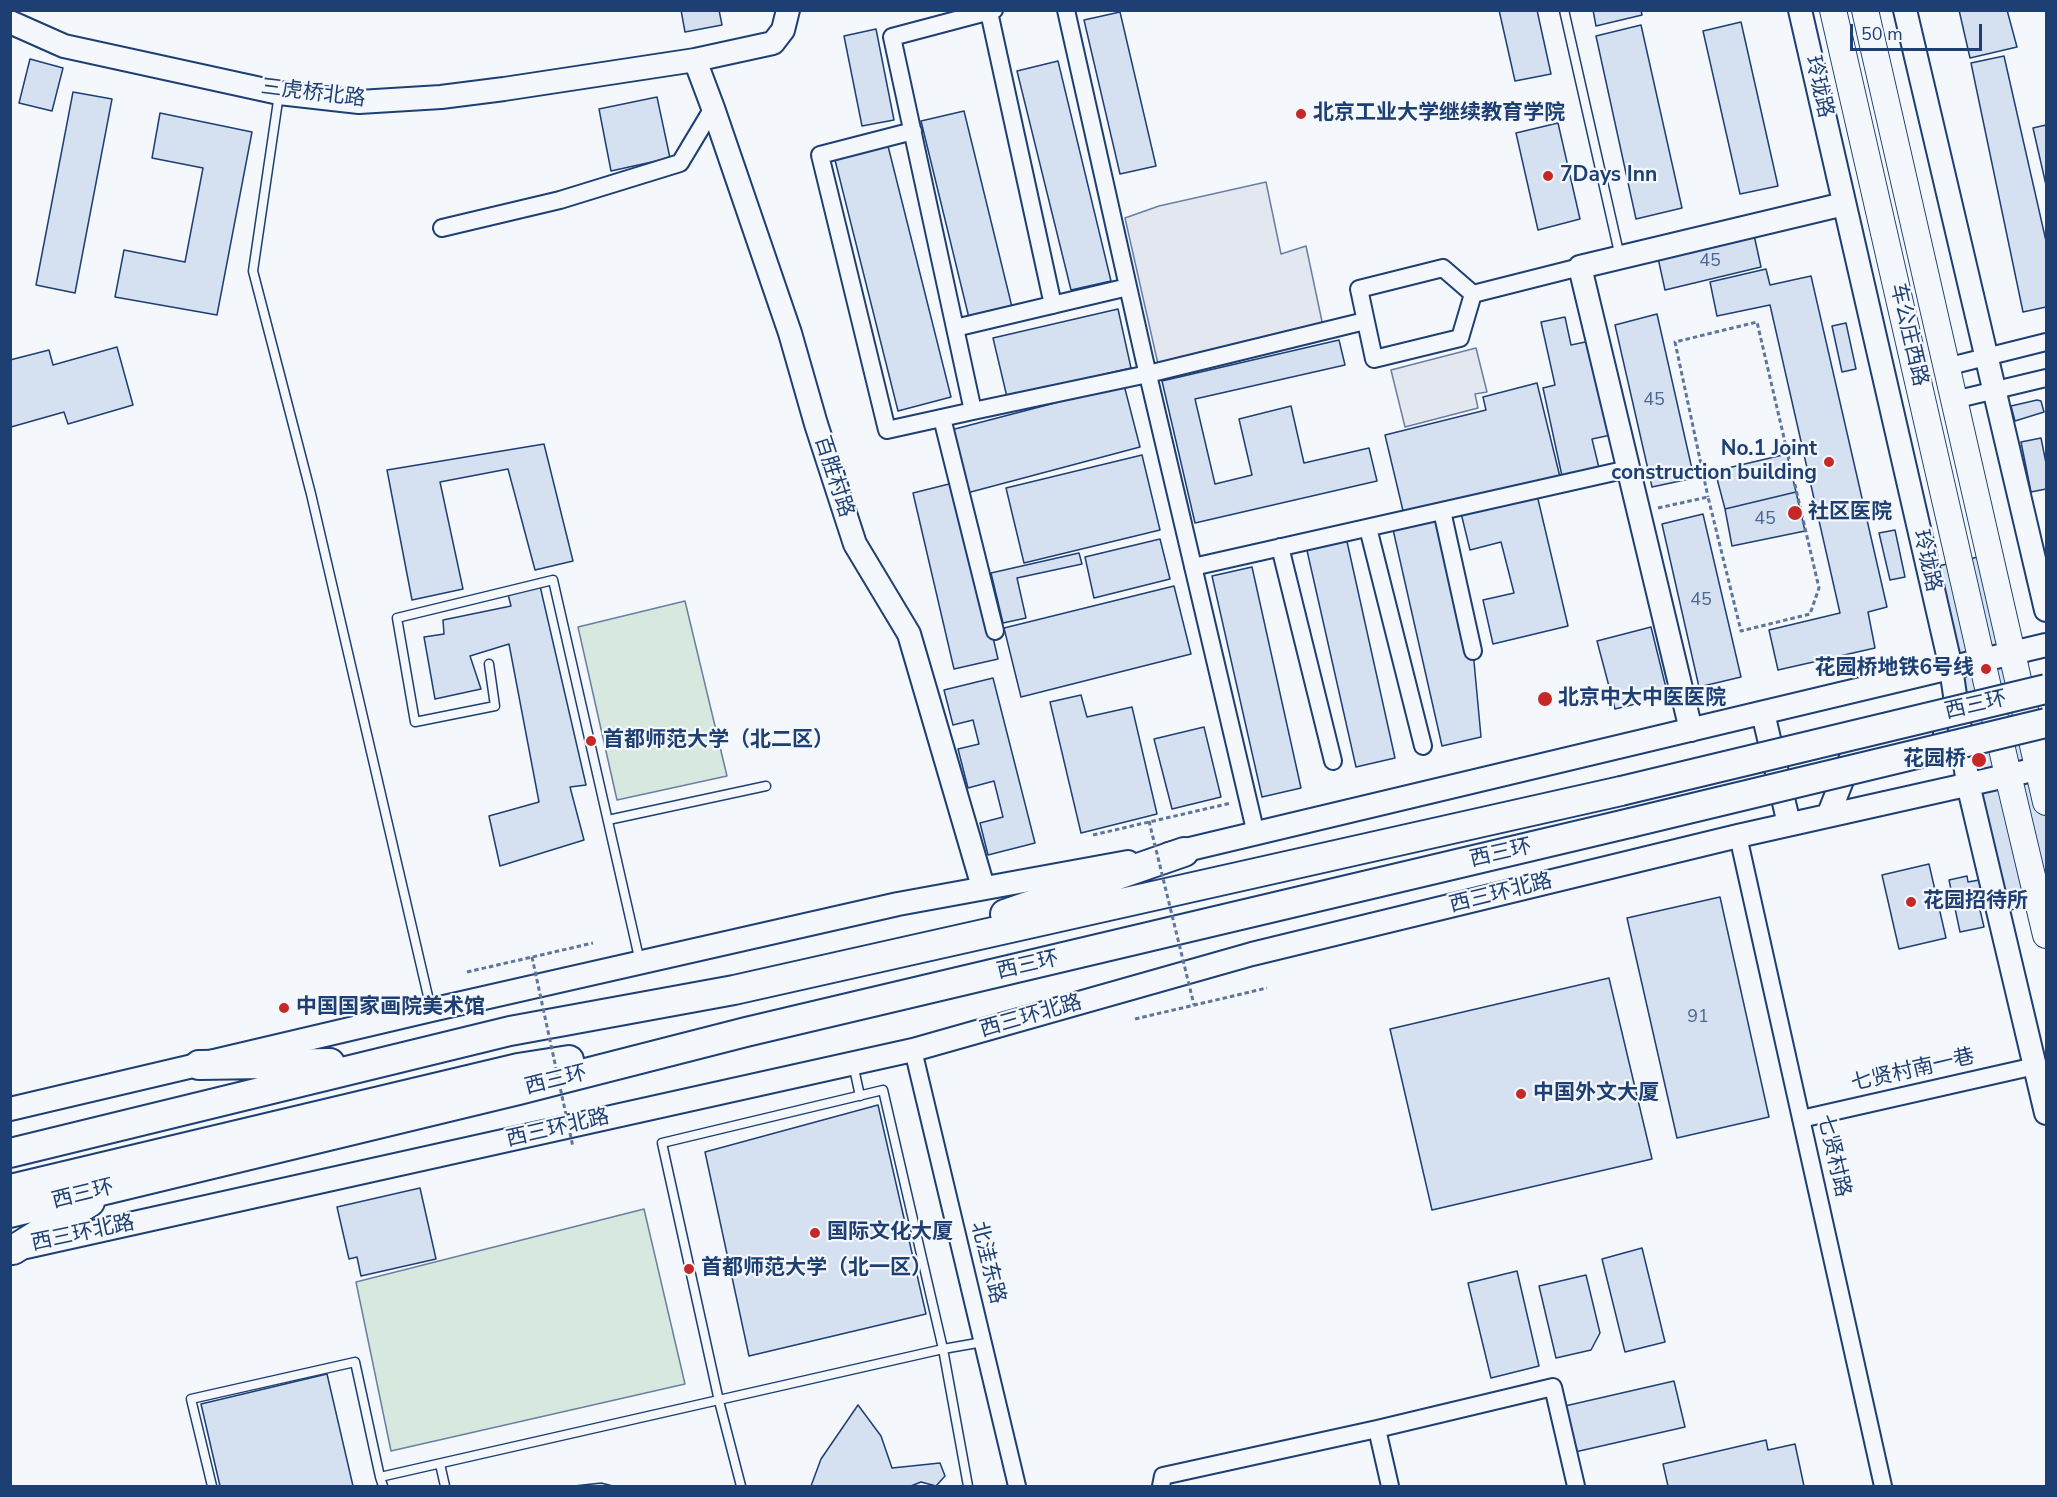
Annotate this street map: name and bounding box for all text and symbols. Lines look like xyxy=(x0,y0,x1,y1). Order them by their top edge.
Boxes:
scale bar xyxy=(1853,12,1985,50)
text: 50 m xyxy=(1861,22,1903,46)
street label: 玲珑路 xyxy=(1799,53,1837,121)
street label: 三虎桥北路 xyxy=(259,75,367,113)
place label: 北京工业大学继续教育学院 xyxy=(1313,101,1565,127)
marker: 北京工业大学继续教育学院 xyxy=(1294,107,1308,121)
place label: 7Days Inn xyxy=(1560,163,1657,189)
marker: 7Days Inn xyxy=(1541,169,1555,183)
house number: 45 xyxy=(1699,251,1721,273)
street label: 车公庄西路 xyxy=(1884,281,1932,389)
house number: 45 xyxy=(1643,390,1665,412)
street label: 百胜村路 xyxy=(808,433,858,521)
place label: No.1 Joint construction building xyxy=(1611,437,1817,487)
marker: No.1 Joint construction building xyxy=(1822,455,1836,469)
place label: 社区医院 xyxy=(1808,500,1892,526)
marker: 社区医院 xyxy=(1786,504,1804,522)
house number: 45 xyxy=(1754,509,1776,531)
street label: 玲珑路 xyxy=(1907,527,1945,595)
house number: 45 xyxy=(1690,590,1712,612)
place label: 花园桥地铁6号线 xyxy=(1814,656,1974,682)
marker: 花园桥地铁6号线 xyxy=(1979,662,1993,676)
place label: 北京中大中医医院 xyxy=(1558,686,1726,712)
street label: 西三环 xyxy=(1942,687,2010,725)
marker: 北京中大中医医院 xyxy=(1536,690,1554,708)
place label: 首都师范大学（北二区） xyxy=(603,728,834,754)
marker: 首都师范大学（北二区） xyxy=(584,734,598,748)
place label: 花园桥 xyxy=(1903,747,1966,773)
marker: 花园桥 xyxy=(1970,751,1988,769)
street label: 西三环 xyxy=(1467,835,1535,873)
street label: 西三环北路 xyxy=(1447,869,1555,919)
place label: 花园招待所 xyxy=(1923,889,2028,915)
marker: 花园招待所 xyxy=(1904,895,1918,909)
street label: 西三环 xyxy=(994,947,1062,985)
street label: 西三环北路 xyxy=(977,990,1085,1044)
place label: 中国国家画院美术馆 xyxy=(296,995,485,1021)
marker: 中国国家画院美术馆 xyxy=(277,1001,291,1015)
house number: 91 xyxy=(1687,1007,1709,1029)
street label: 七贤村南一巷 xyxy=(1849,1045,1977,1097)
street label: 西三环 xyxy=(522,1061,590,1101)
place label: 中国外文大厦 xyxy=(1533,1081,1659,1107)
marker: 中国外文大厦 xyxy=(1514,1087,1528,1101)
street label: 西三环北路 xyxy=(504,1105,612,1153)
street label: 七贤村路 xyxy=(1811,1112,1855,1200)
street label: 西三环 xyxy=(49,1175,117,1215)
street label: 西三环北路 xyxy=(29,1211,137,1257)
street label: 北洼东路 xyxy=(965,1219,1009,1307)
place label: 国际文化大厦 xyxy=(827,1220,953,1246)
marker: 国际文化大厦 xyxy=(808,1226,822,1240)
place label: 首都师范大学（北一区） xyxy=(701,1256,932,1282)
marker: 首都师范大学（北一区） xyxy=(682,1262,696,1276)

